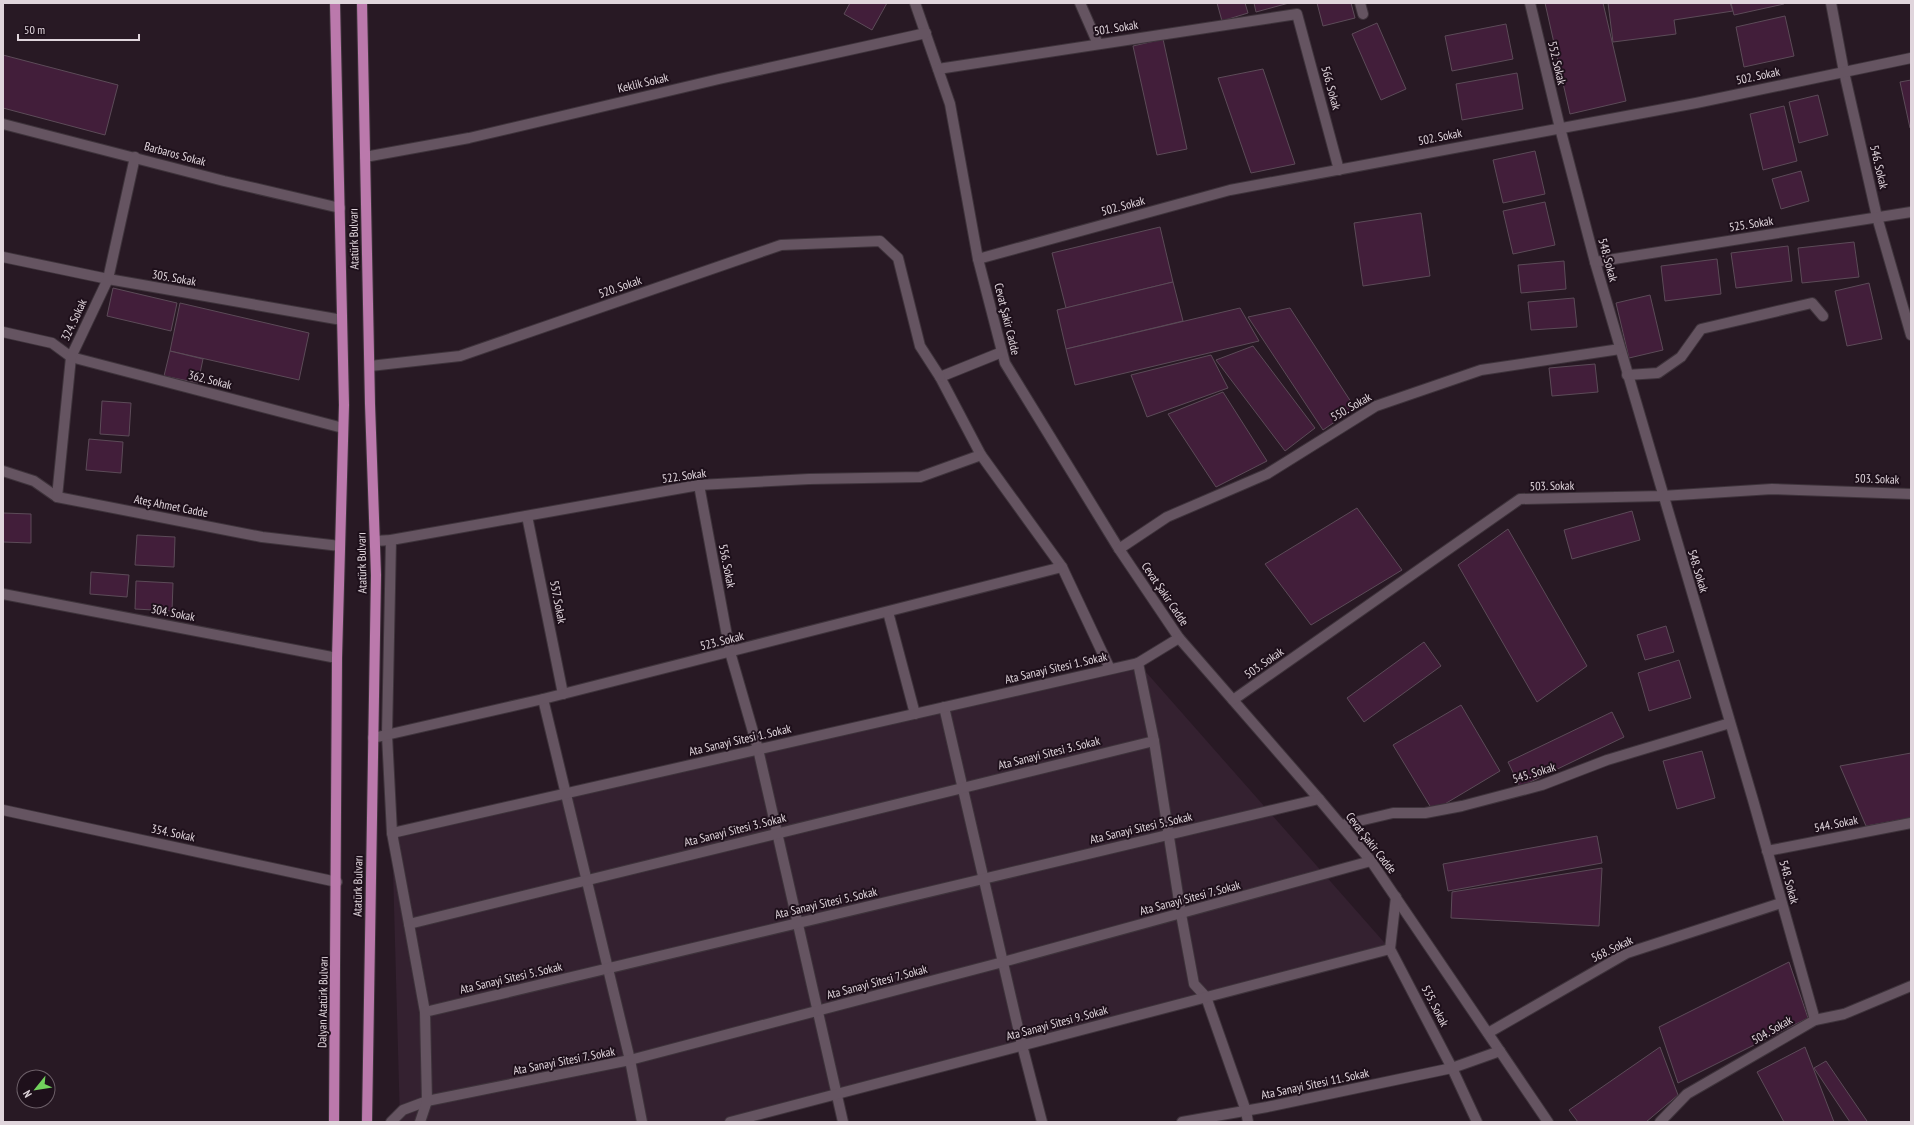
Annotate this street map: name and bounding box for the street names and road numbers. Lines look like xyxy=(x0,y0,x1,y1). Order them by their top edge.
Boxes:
street label: 501. Sokak xyxy=(1093,17,1139,38)
street label: 552. Sokak xyxy=(1545,40,1570,87)
street label: 502. Sokak xyxy=(1735,63,1782,87)
street label: 566. Sokak xyxy=(1318,64,1345,112)
street label: Keklik Sokak xyxy=(616,69,670,96)
street label: 502. Sokak xyxy=(1417,125,1464,148)
street label: Barbaros Sokak xyxy=(143,138,208,169)
street label: 546. Sokak xyxy=(1867,144,1892,191)
street label: 502. Sokak xyxy=(1099,192,1147,219)
street label: Atatürk Bulvarı xyxy=(345,208,362,270)
street label: 525. Sokak xyxy=(1728,213,1774,234)
street label: 548. Sokak xyxy=(1595,236,1622,284)
street label: 305. Sokak xyxy=(151,266,198,289)
street label: 520. Sokak xyxy=(596,272,644,301)
street label: Cevat Şakir Cadde xyxy=(991,281,1024,357)
street label: 324. Sokak xyxy=(57,296,90,343)
street label: 362. Sokak xyxy=(187,367,234,392)
street label: 550. Sokak xyxy=(1328,389,1374,424)
street label: 522. Sokak xyxy=(661,465,707,486)
street label: 503. Sokak xyxy=(1855,470,1900,487)
street label: 503. Sokak xyxy=(1530,478,1575,493)
street label: Ateş Ahmet Cadde xyxy=(133,491,209,520)
street label: Atatürk Bulvarı xyxy=(353,532,370,594)
street label: 556. Sokak xyxy=(716,543,739,590)
street label: 548. Sokak xyxy=(1685,547,1712,595)
street label: Cevat Şakir Cadde xyxy=(1139,559,1192,629)
street label: 557. Sokak xyxy=(547,579,570,625)
street label: 304. Sokak xyxy=(150,601,197,624)
street label: 523. Sokak xyxy=(698,628,746,653)
street label: 503. Sokak xyxy=(1241,643,1287,682)
street label: Ata Sanayi Sitesi 1. Sokak xyxy=(1003,648,1109,687)
street label: Ata Sanayi Sitesi 1. Sokak xyxy=(687,720,793,759)
street label: Ata Sanayi Sitesi 3. Sokak xyxy=(996,732,1102,772)
street label: 545. Sokak xyxy=(1510,759,1558,786)
street label: Ata Sanayi Sitesi 5. Sokak xyxy=(1088,808,1194,847)
street label: Ata Sanayi Sitesi 3. Sokak xyxy=(682,809,788,849)
street label: Cevat Şakir Cadde xyxy=(1343,809,1400,876)
street label: 544. Sokak xyxy=(1813,812,1860,835)
street label: 354. Sokak xyxy=(150,821,197,845)
street label: Atatürk Bulvarı xyxy=(349,855,366,917)
street label: 548. Sokak xyxy=(1776,858,1803,906)
street label: Ata Sanayi Sitesi 7. Sokak xyxy=(1138,877,1242,918)
street label: Ata Sanayi Sitesi 5. Sokak xyxy=(773,883,879,922)
street label: 568. Sokak xyxy=(1588,932,1635,965)
street label: Dalyan Atatürk Bulvarı xyxy=(314,956,331,1048)
street label: Ata Sanayi Sitesi 5. Sokak xyxy=(458,958,564,997)
street label: Ata Sanayi Sitesi 7. Sokak xyxy=(825,961,929,1002)
street label: 535. Sokak xyxy=(1419,983,1452,1029)
street label: Ata Sanayi Sitesi 9. Sokak xyxy=(1004,1002,1110,1043)
street label: 504. Sokak xyxy=(1749,1012,1795,1047)
street label: Ata Sanayi Sitesi 7. Sokak xyxy=(512,1043,617,1078)
street label: Ata Sanayi Sitesi 11. Sokak xyxy=(1260,1065,1371,1102)

